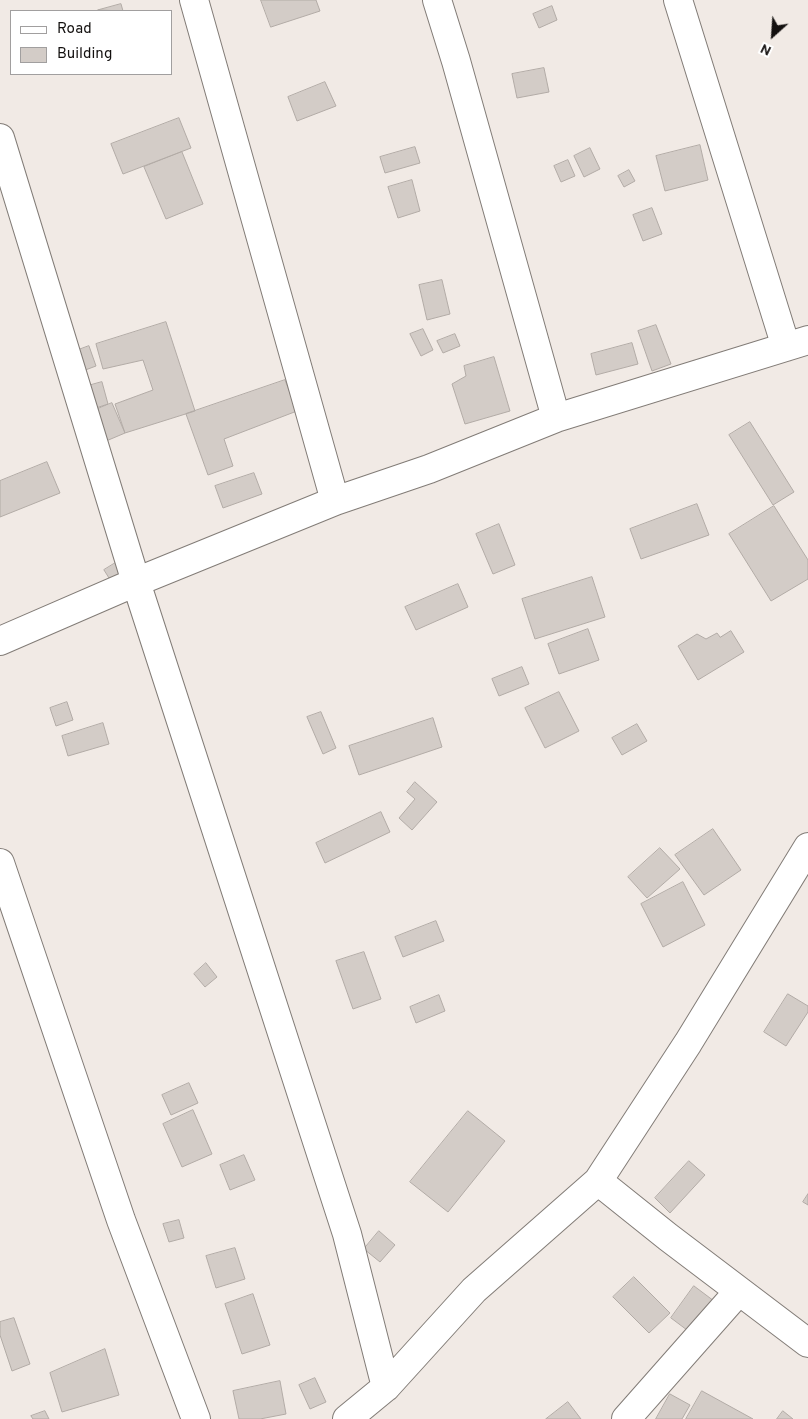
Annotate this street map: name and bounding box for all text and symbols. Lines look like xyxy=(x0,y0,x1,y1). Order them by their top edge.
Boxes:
legend xyxy=(10,10,172,75)
north arrow xyxy=(748,10,798,60)
text: Road xyxy=(57,20,92,39)
text: N xyxy=(758,39,774,59)
text: Building xyxy=(57,45,112,64)

